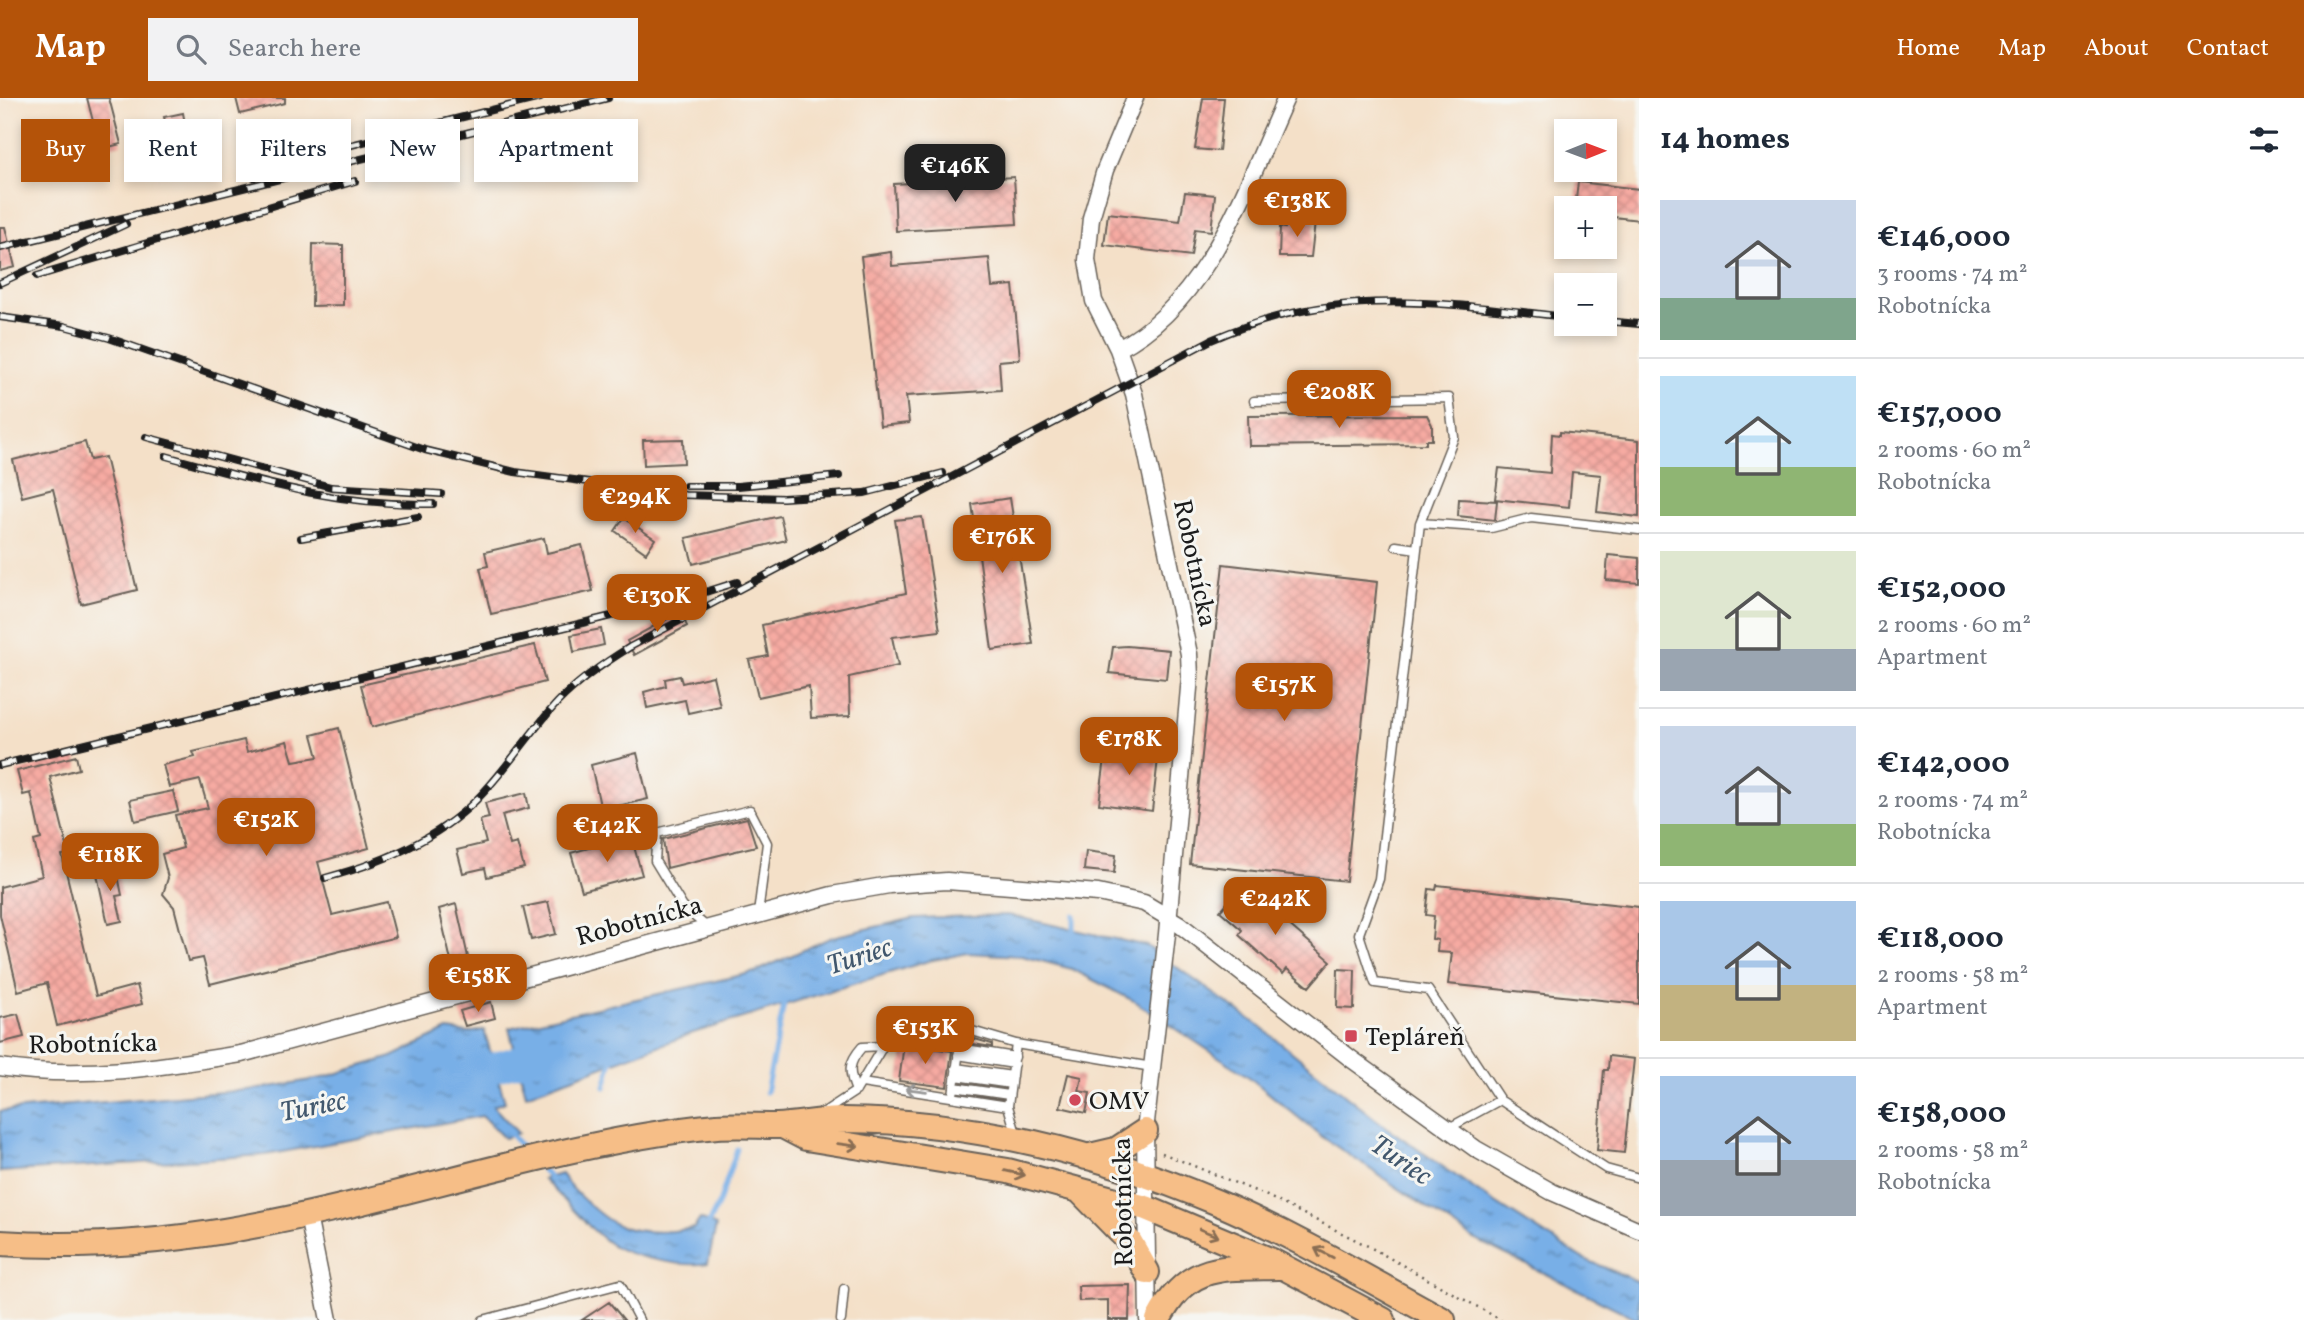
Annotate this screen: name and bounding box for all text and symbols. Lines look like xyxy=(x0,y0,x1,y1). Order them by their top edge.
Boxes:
search box xyxy=(148,18,638,81)
text: Map xyxy=(35,26,106,72)
icon: search xyxy=(172,30,210,68)
text: Search here xyxy=(228,31,361,67)
text: Home xyxy=(1896,32,1960,66)
text: Map xyxy=(1998,32,2046,66)
text: About xyxy=(2084,32,2149,66)
text: Contact xyxy=(2187,32,2269,66)
chip: Buy xyxy=(21,119,110,182)
chip: Rent xyxy=(124,119,222,182)
chip: Filters xyxy=(236,119,351,182)
chip: New xyxy=(365,119,460,182)
chip: Apartment xyxy=(474,119,638,182)
north arrow xyxy=(1554,119,1617,182)
map controls xyxy=(1554,119,1617,336)
text: 14 homes xyxy=(1660,119,1790,161)
icon: filters xyxy=(2245,121,2283,159)
pin: €146K xyxy=(906,144,1004,204)
text: €146K xyxy=(920,151,990,183)
pin: €138K xyxy=(1248,180,1346,239)
text: €138K xyxy=(1263,186,1331,218)
button: + xyxy=(1554,196,1617,259)
text: €146,000 xyxy=(1877,217,2010,259)
icon: home xyxy=(1716,228,1800,312)
text: 3 rooms · 74 m² xyxy=(1877,259,2027,291)
button: − xyxy=(1554,273,1617,336)
text: Robotnícka xyxy=(1877,291,1992,323)
pin: €208K xyxy=(1290,370,1388,430)
text: €208K xyxy=(1303,377,1375,409)
text: €157,000 xyxy=(1877,393,2002,435)
icon: home xyxy=(1716,404,1800,488)
text: 2 rooms · 60 m² xyxy=(1877,435,2031,467)
text: Robotnícka xyxy=(1877,467,1992,499)
pin: €294K xyxy=(586,476,684,535)
text: €294K xyxy=(599,482,671,514)
street label: Robotnícka xyxy=(1163,496,1225,630)
pin: €176K xyxy=(953,516,1051,575)
text: €176K xyxy=(969,522,1035,554)
text: €152,000 xyxy=(1877,568,2006,610)
pin: €130K xyxy=(608,574,706,634)
icon: home xyxy=(1716,579,1800,663)
text: €130K xyxy=(623,581,691,613)
text: 2 rooms · 60 m² xyxy=(1877,610,2031,642)
text: Apartment xyxy=(1877,642,1988,674)
pin: €157K xyxy=(1235,664,1333,723)
text: €157K xyxy=(1252,670,1316,702)
pin: €178K xyxy=(1080,718,1178,777)
text: €178K xyxy=(1096,724,1162,756)
text: €142,000 xyxy=(1877,743,2010,785)
icon: home xyxy=(1716,754,1800,838)
text: 2 rooms · 74 m² xyxy=(1877,785,2028,817)
pin: €152K xyxy=(217,798,315,858)
pin: €142K xyxy=(558,804,656,864)
text: €152K xyxy=(233,805,299,837)
text: €142K xyxy=(573,811,641,843)
text: Robotnícka xyxy=(1877,817,1992,849)
pin: €118K xyxy=(61,834,159,893)
text: €118K xyxy=(78,840,142,872)
pin: €242K xyxy=(1226,878,1324,937)
text: €242K xyxy=(1239,884,1311,916)
street label: Robotnícka xyxy=(572,888,707,956)
text: €118,000 xyxy=(1877,918,2004,960)
water label: Turiec xyxy=(822,929,897,986)
icon: home xyxy=(1716,929,1800,1013)
pin: €158K xyxy=(429,954,527,1014)
text: 2 rooms · 58 m² xyxy=(1877,960,2028,992)
text: €158K xyxy=(445,961,511,993)
text: Apartment xyxy=(1877,992,1988,1024)
pin: €153K xyxy=(876,1006,974,1066)
text: €153K xyxy=(892,1013,958,1045)
place label: Tepláreň xyxy=(1365,1020,1465,1056)
street label: Robotnícka xyxy=(28,1026,158,1064)
marker: Tepláreň xyxy=(1343,1028,1359,1044)
water label: Turiec xyxy=(277,1082,350,1133)
one-way arrow xyxy=(905,1083,928,1096)
place label: OMV xyxy=(1089,1084,1150,1120)
marker: OMV xyxy=(1067,1092,1083,1108)
text: €158,000 xyxy=(1877,1093,2006,1135)
icon: home xyxy=(1716,1104,1800,1188)
water label: Turiec xyxy=(1362,1126,1439,1196)
text: 2 rooms · 58 m² xyxy=(1877,1135,2028,1167)
street label: Robotnícka xyxy=(1105,1137,1143,1267)
one-way arrow xyxy=(836,1139,859,1152)
one-way arrow xyxy=(1003,1166,1026,1180)
text: Robotnícka xyxy=(1877,1167,1992,1199)
one-way arrow xyxy=(1198,1227,1220,1240)
one-way arrow xyxy=(1314,1246,1335,1259)

